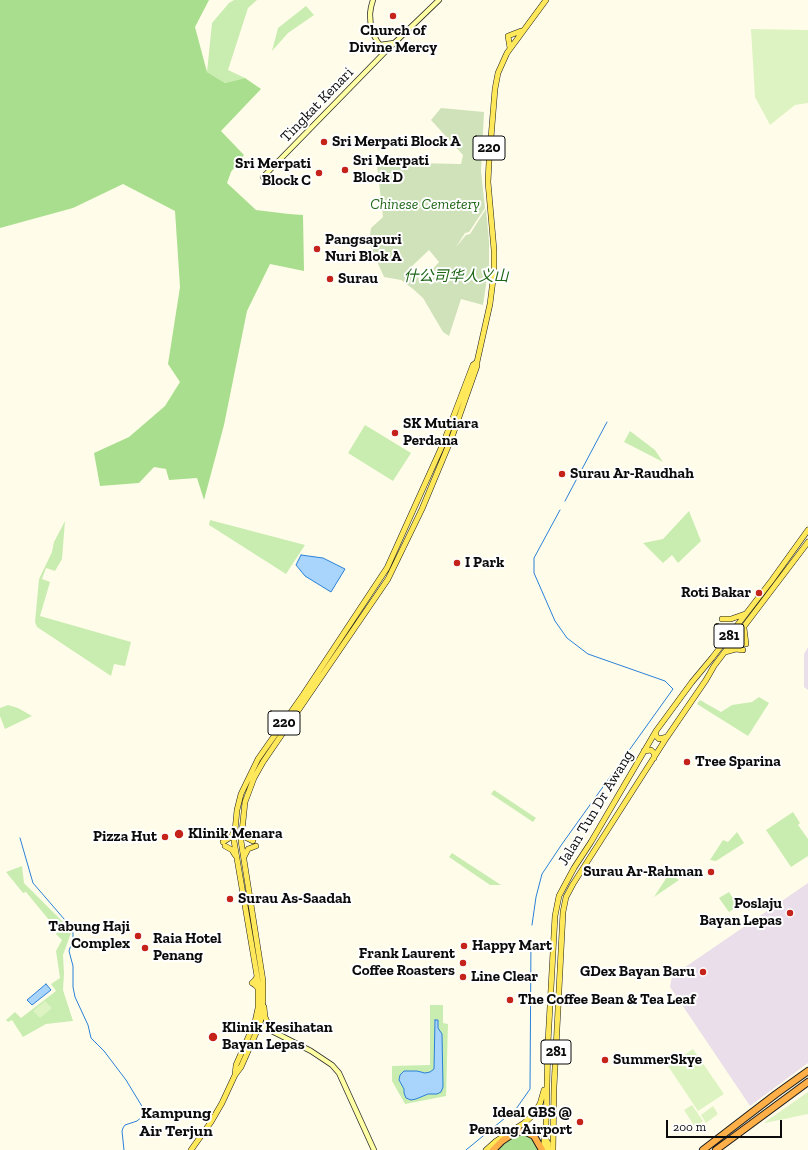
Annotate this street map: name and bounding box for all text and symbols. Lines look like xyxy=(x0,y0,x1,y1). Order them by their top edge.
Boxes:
marker: Church of Divine Mercy xyxy=(388,11,398,21)
place label: Church of Divine Mercy xyxy=(349,22,437,57)
street label: Tingkat Kenari xyxy=(277,64,357,146)
place label: Sri Merpati Block A xyxy=(332,133,461,151)
road number: 220 xyxy=(473,136,505,160)
marker: Sri Merpati Block A xyxy=(319,137,329,147)
place label: Sri Merpati Block D xyxy=(353,152,429,187)
place label: Sri Merpati Block C xyxy=(235,155,311,190)
marker: Sri Merpati Block D xyxy=(340,165,350,175)
marker: Sri Merpati Block C xyxy=(314,168,324,178)
park label: Chinese Cemetery xyxy=(370,196,480,214)
place label: Pangsapuri Nuri Blok A xyxy=(325,231,402,266)
marker: Pangsapuri Nuri Blok A xyxy=(312,244,322,254)
park label: 什公司华人义山 xyxy=(404,268,508,286)
place label: Surau xyxy=(338,270,378,288)
marker: Surau xyxy=(325,274,335,284)
place label: SK Mutiara Perdana xyxy=(403,415,479,450)
marker: SK Mutiara Perdana xyxy=(390,428,400,438)
place label: Surau Ar-Raudhah xyxy=(570,465,694,483)
marker: Surau Ar-Raudhah xyxy=(557,469,567,479)
place label: I Park xyxy=(465,554,504,572)
marker: I Park xyxy=(452,558,462,568)
place label: Roti Bakar xyxy=(681,584,751,602)
marker: Roti Bakar xyxy=(754,588,764,598)
road number: 281 xyxy=(714,624,744,648)
road number: 220 xyxy=(268,711,300,735)
street label: Jalan Tun Dr Awang xyxy=(554,747,638,869)
place label: Tree Sparina xyxy=(695,753,781,771)
marker: Tree Sparina xyxy=(682,757,692,767)
place label: Klinik Menara xyxy=(188,825,282,843)
place label: Pizza Hut xyxy=(93,828,157,846)
marker: Klinik Menara xyxy=(173,828,185,840)
marker: Pizza Hut xyxy=(160,832,170,842)
place label: Surau Ar-Rahman xyxy=(583,863,703,881)
marker: Surau Ar-Rahman xyxy=(706,867,716,877)
place label: Surau As-Saadah xyxy=(238,890,351,908)
marker: Surau As-Saadah xyxy=(225,894,235,904)
place label: Poslaju Bayan Lepas xyxy=(699,895,782,930)
marker: Poslaju Bayan Lepas xyxy=(785,908,795,918)
place label: Tabung Haji Complex xyxy=(48,918,130,953)
place label: Raia Hotel Penang xyxy=(153,930,222,965)
marker: Tabung Haji Complex xyxy=(133,931,143,941)
place label: Happy Mart xyxy=(472,937,552,955)
marker: Happy Mart xyxy=(459,941,469,951)
marker: Raia Hotel Penang xyxy=(140,943,150,953)
place label: Frank Laurent Coffee Roasters xyxy=(352,945,455,980)
marker: Frank Laurent Coffee Roasters xyxy=(458,958,468,968)
place label: GDex Bayan Baru xyxy=(580,963,695,981)
marker: GDex Bayan Baru xyxy=(698,967,708,977)
place label: Line Clear xyxy=(471,968,538,986)
marker: Line Clear xyxy=(458,972,468,982)
place label: The Coffee Bean & Tea Leaf xyxy=(518,991,695,1009)
marker: The Coffee Bean & Tea Leaf xyxy=(505,995,515,1005)
place label: Klinik Kesihatan Bayan Lepas xyxy=(222,1019,333,1054)
marker: Klinik Kesihatan Bayan Lepas xyxy=(207,1031,219,1043)
road number: 281 xyxy=(541,1040,571,1064)
place label: SummerSkye xyxy=(613,1051,702,1069)
marker: SummerSkye xyxy=(600,1055,610,1065)
district label: Kampung Air Terjun xyxy=(139,1103,213,1141)
place label: Ideal GBS @ Penang Airport xyxy=(469,1104,572,1139)
scale bar xyxy=(668,1112,784,1138)
marker: Ideal GBS @ Penang Airport xyxy=(575,1117,585,1127)
text: 200 m xyxy=(673,1120,706,1134)

